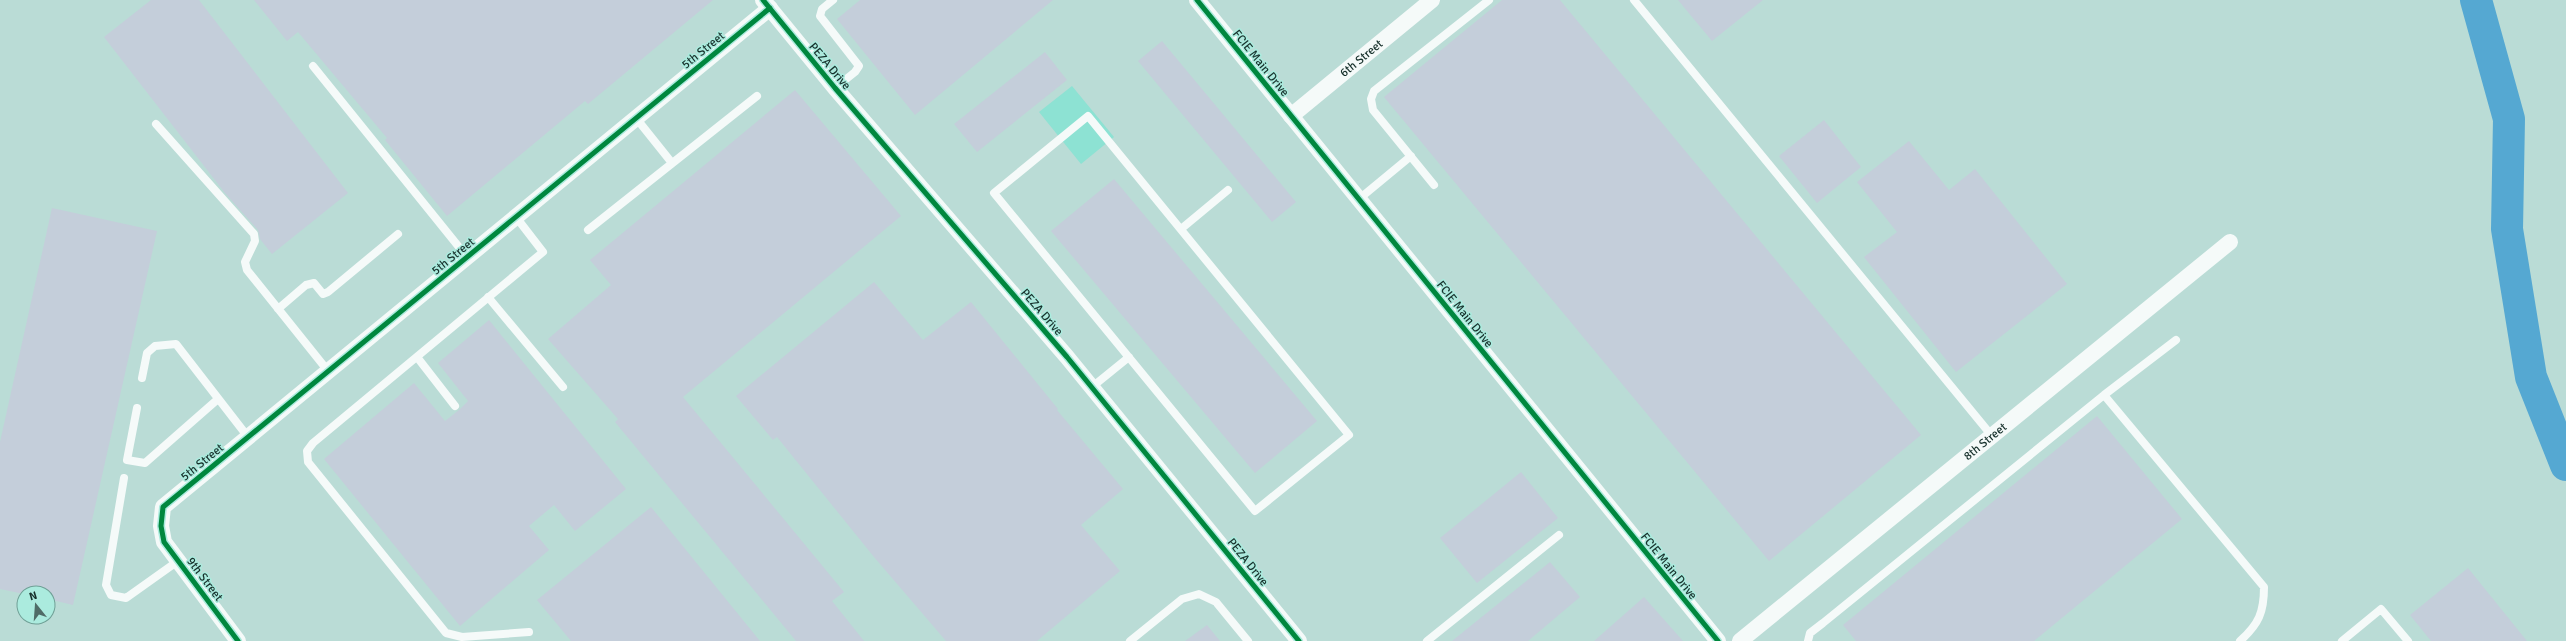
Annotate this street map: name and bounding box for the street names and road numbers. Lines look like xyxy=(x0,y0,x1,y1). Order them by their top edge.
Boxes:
street label: FCIE Main Drive xyxy=(1229,27,1292,100)
street label: 5th Street xyxy=(679,28,728,72)
street label: 6th Street xyxy=(1337,37,1386,81)
street label: PEZA Drive xyxy=(805,40,854,93)
street label: 5th Street xyxy=(429,234,478,278)
street label: FCIE Main Drive xyxy=(1433,278,1496,351)
street label: PEZA Drive xyxy=(1017,286,1066,339)
street label: 8th Street xyxy=(1961,420,2010,464)
street label: 5th Street xyxy=(178,440,227,484)
street label: FCIE Main Drive xyxy=(1637,530,1700,603)
street label: PEZA Drive xyxy=(1224,535,1271,589)
street label: 9th Street xyxy=(183,554,226,604)

